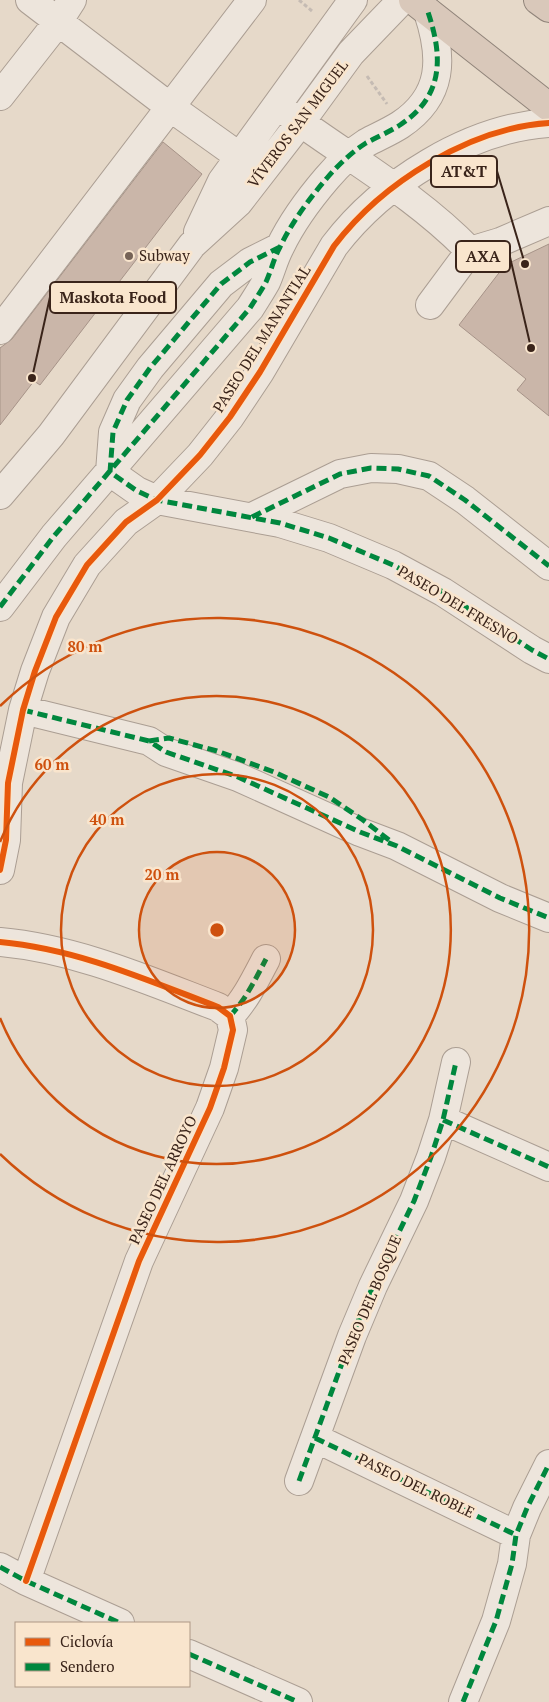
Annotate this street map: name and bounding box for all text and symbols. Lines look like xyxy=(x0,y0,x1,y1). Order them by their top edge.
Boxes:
street label: VÍVEROS SAN MIGUEL xyxy=(243,55,352,191)
callout: AT&T xyxy=(431,156,497,187)
text: AT&T xyxy=(441,160,487,182)
callout: AXA xyxy=(456,241,510,272)
place label: Subway xyxy=(139,245,190,265)
text: AXA xyxy=(466,245,501,267)
marker: Subway xyxy=(123,250,135,262)
street label: PASEO DEL MANANTIAL xyxy=(208,261,315,416)
callout: Maskota Food xyxy=(50,282,176,313)
text: Maskota Food xyxy=(60,286,167,308)
street label: PASEO DEL FRESNO xyxy=(394,560,523,648)
text: 80 m xyxy=(68,636,103,656)
text: 60 m xyxy=(35,754,70,774)
text: 40 m xyxy=(90,809,125,829)
text: 20 m xyxy=(145,864,180,884)
centre of rings xyxy=(208,921,226,939)
street label: PASEO DEL ARROYO xyxy=(123,1112,201,1247)
street label: PASEO DEL BOSQUE xyxy=(333,1232,405,1368)
street label: PASEO DEL ROBLE xyxy=(355,1448,478,1522)
legend xyxy=(15,1622,190,1687)
text: Ciclovía xyxy=(60,1631,114,1651)
text: Sendero xyxy=(60,1656,114,1676)

